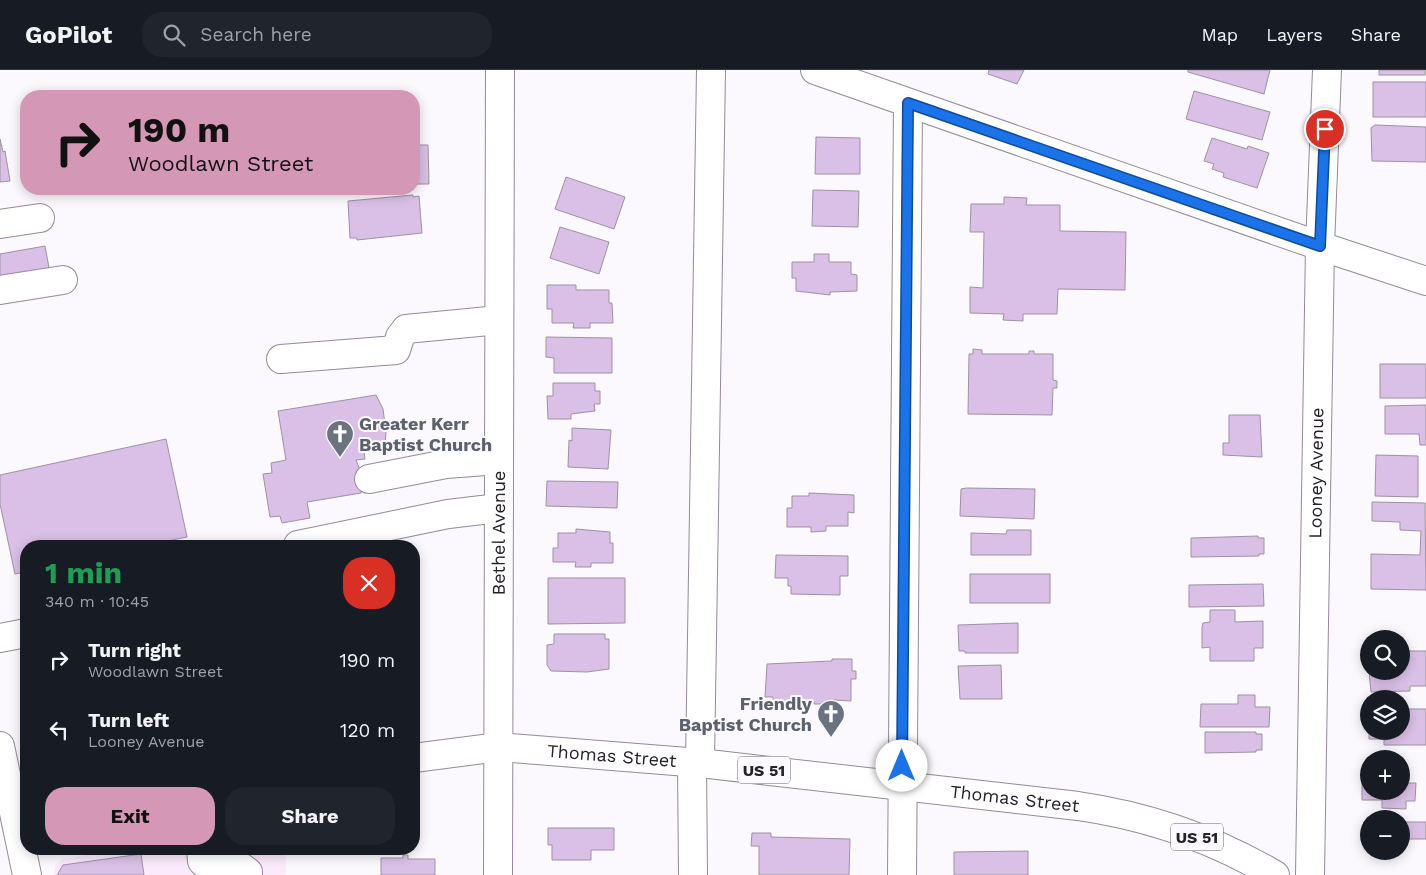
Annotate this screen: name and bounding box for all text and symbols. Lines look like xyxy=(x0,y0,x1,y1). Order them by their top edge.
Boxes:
search box xyxy=(142,12,492,57)
text: GoPilot xyxy=(25,21,112,49)
icon: search xyxy=(160,21,188,49)
text: Search here xyxy=(200,23,312,46)
text: Map xyxy=(1201,24,1238,45)
text: Layers xyxy=(1266,24,1323,45)
text: Share xyxy=(1351,24,1401,45)
pin xyxy=(1304,108,1346,150)
text: 190 m xyxy=(128,109,230,151)
icon: right xyxy=(45,110,110,175)
icon: arrive xyxy=(1311,115,1339,143)
text: Woodlawn Street xyxy=(128,151,313,176)
street label: Looney Avenue xyxy=(1304,407,1327,539)
place label: Greater Kerr Baptist Church xyxy=(359,413,492,455)
church icon: Greater Kerr Baptist Church xyxy=(325,419,355,458)
street label: Bethel Avenue xyxy=(488,470,509,596)
text: 1 min xyxy=(45,555,122,590)
button: close xyxy=(343,557,395,609)
text: 340 m · 10:45 xyxy=(45,592,149,611)
map controls xyxy=(1360,630,1410,860)
button: search xyxy=(1360,630,1410,680)
text: Turn right xyxy=(88,639,181,662)
icon: right xyxy=(45,646,73,674)
text: 190 m xyxy=(339,649,395,672)
text: Woodlawn Street xyxy=(88,662,223,681)
button: layers xyxy=(1360,690,1410,740)
place label: Friendly Baptist Church xyxy=(679,693,813,735)
church icon: Friendly Baptist Church xyxy=(816,699,846,738)
text: Turn left xyxy=(88,709,169,732)
icon: left xyxy=(45,716,73,744)
text: 120 m xyxy=(340,719,395,742)
text: Looney Avenue xyxy=(88,732,205,751)
position arrow xyxy=(875,739,927,791)
street label: Thomas Street xyxy=(546,740,678,771)
button: + xyxy=(1360,750,1410,800)
road number: US 51 xyxy=(738,756,790,784)
street label: Thomas Street xyxy=(949,781,1081,816)
button: Exit xyxy=(45,787,215,845)
button: Share xyxy=(225,787,395,845)
button: − xyxy=(1360,810,1410,860)
road number: US 51 xyxy=(1171,824,1223,850)

